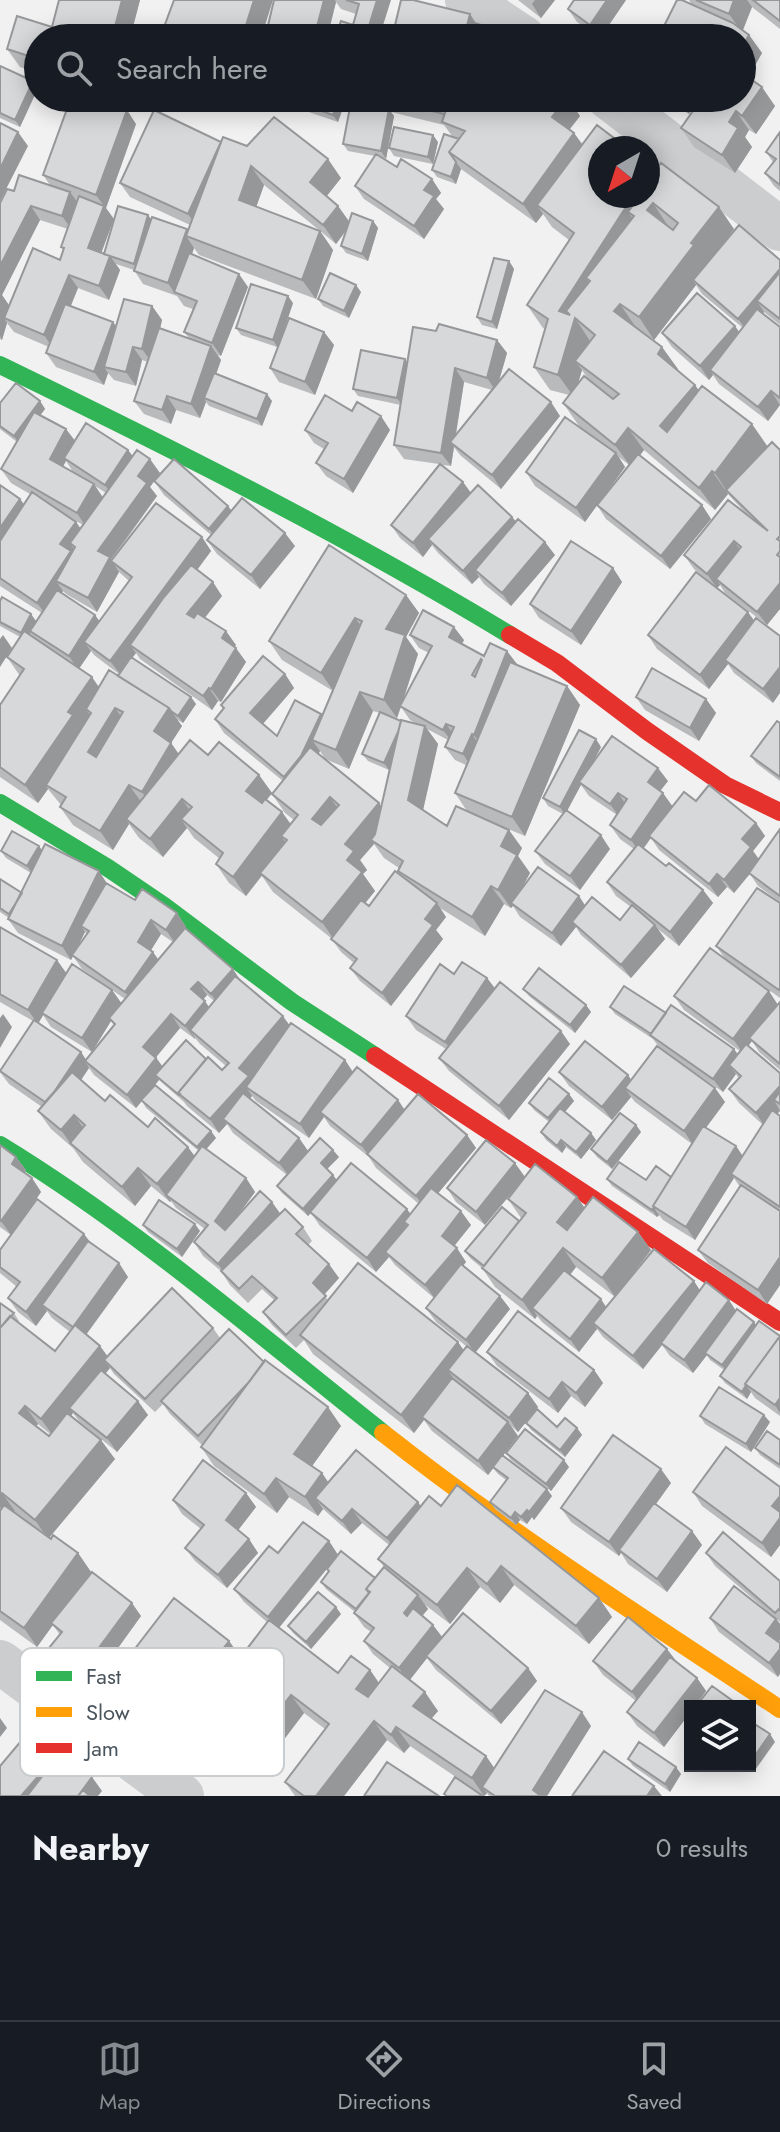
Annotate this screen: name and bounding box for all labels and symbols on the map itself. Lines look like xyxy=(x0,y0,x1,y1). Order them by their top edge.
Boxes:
north arrow xyxy=(588,136,660,208)
legend xyxy=(20,1648,284,1776)
text: Fast xyxy=(86,1660,122,1692)
text: Slow xyxy=(86,1696,130,1728)
text: Jam xyxy=(83,1732,119,1764)

